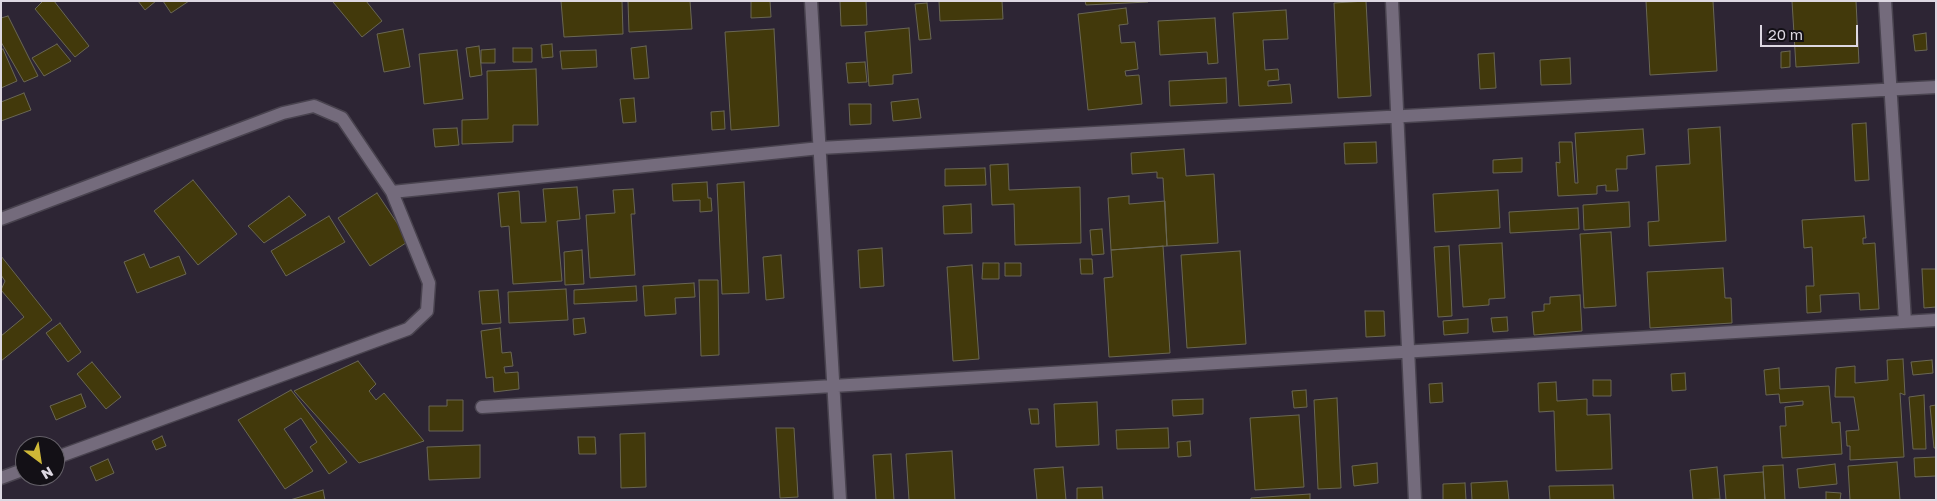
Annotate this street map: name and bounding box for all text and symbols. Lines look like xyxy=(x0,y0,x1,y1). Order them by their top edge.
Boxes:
scale bar xyxy=(1762,15,1860,47)
text: 20 m xyxy=(1768,25,1803,43)
north arrow xyxy=(15,436,65,486)
text: N xyxy=(39,463,56,483)

